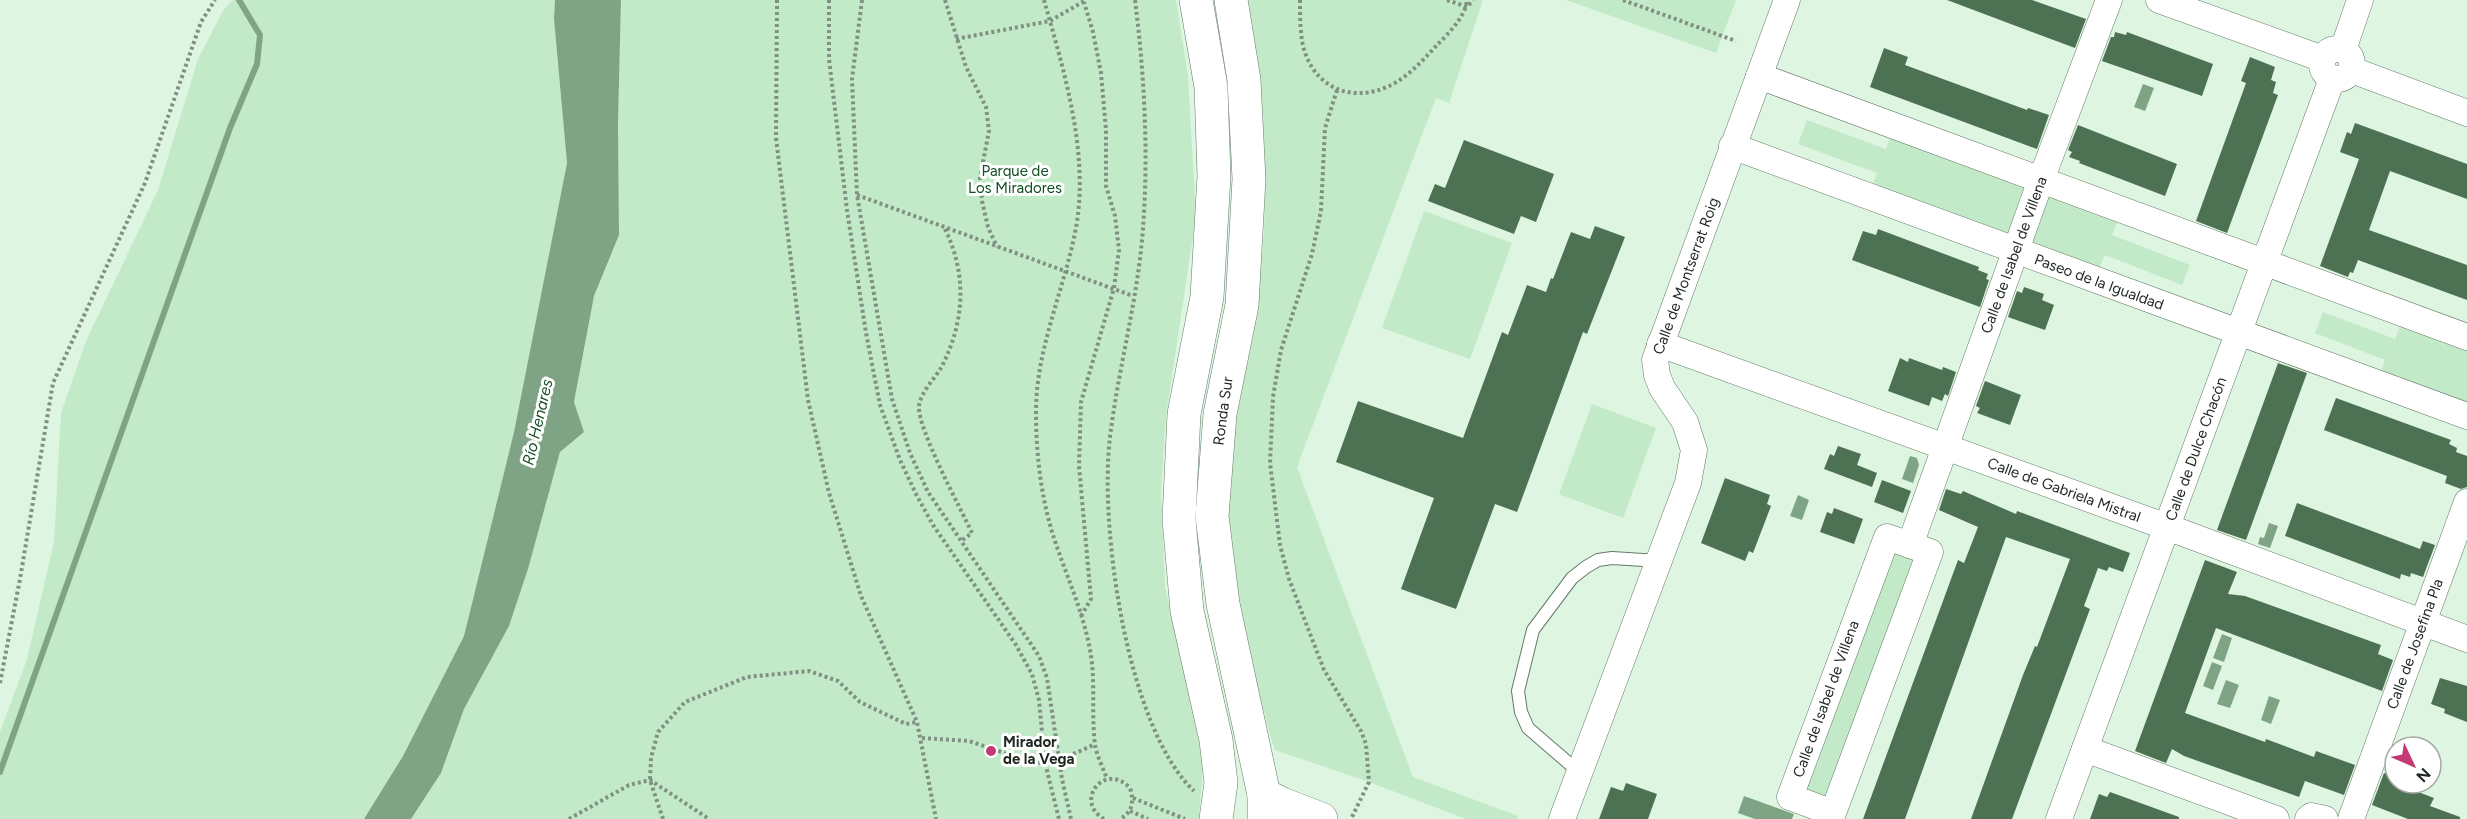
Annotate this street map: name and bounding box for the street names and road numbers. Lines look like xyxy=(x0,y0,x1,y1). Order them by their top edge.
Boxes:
street label: Calle de Isabel de Villena xyxy=(1977,174,2051,336)
street label: Calle de Montserrat Roig xyxy=(1649,195,1723,357)
street label: Paseo de la Igualdad xyxy=(2032,250,2166,314)
street label: Ronda Sur xyxy=(1209,375,1237,447)
street label: Calle de Dulce Chacón xyxy=(2162,375,2230,523)
street label: Calle de Gabriela Mistral xyxy=(1985,454,2143,526)
street label: Calle de Josefina Pla xyxy=(2383,576,2447,712)
street label: Calle de Isabel de Villena xyxy=(1789,618,1863,780)

